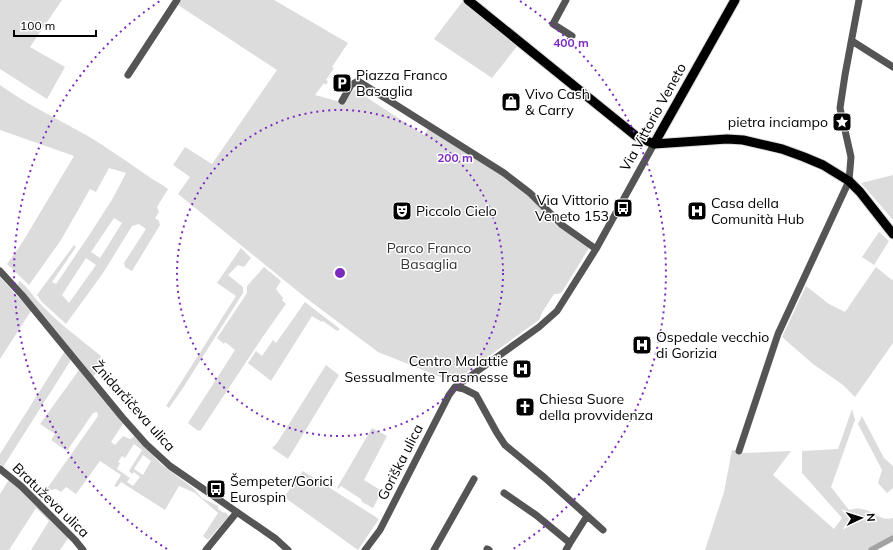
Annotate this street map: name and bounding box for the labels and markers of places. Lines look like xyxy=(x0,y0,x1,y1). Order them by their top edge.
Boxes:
place label: Piazza Franco Basaglia xyxy=(356,66,448,100)
parking icon: Piazza Franco Basaglia xyxy=(331,72,353,94)
place label: Vivo Cash & Carry xyxy=(525,85,590,119)
shop icon: Vivo Cash & Carry xyxy=(500,91,522,113)
place icon: pietra inciampo xyxy=(831,111,853,133)
place label: pietra inciampo xyxy=(728,113,828,131)
place label: Via Vittorio Veneto 153 xyxy=(535,191,609,225)
place label: Casa della Comunità Hub xyxy=(711,194,804,228)
bus stop icon: Via Vittorio Veneto 153 xyxy=(612,197,634,219)
theatre icon: Piccolo Cielo xyxy=(391,200,413,222)
hospital icon: Casa della Comunità Hub xyxy=(686,200,708,222)
place label: Piccolo Cielo xyxy=(416,202,497,220)
centre of rings xyxy=(333,266,347,280)
place label: Ospedale vecchio di Gorizia xyxy=(656,328,769,362)
hospital icon: Ospedale vecchio di Gorizia xyxy=(631,334,653,356)
place label: Centro Malattie Sessualmente Trasmesse xyxy=(345,352,508,386)
hospital icon: Centro Malattie Sessualmente Trasmesse xyxy=(511,358,533,380)
place label: Chiesa Suore della provvidenza xyxy=(539,390,653,424)
church icon: Chiesa Suore della provvidenza xyxy=(514,396,536,418)
place label: Šempeter/Gorici Eurospin xyxy=(230,472,333,506)
bus stop icon: Šempeter/Gorici Eurospin xyxy=(205,478,227,500)

